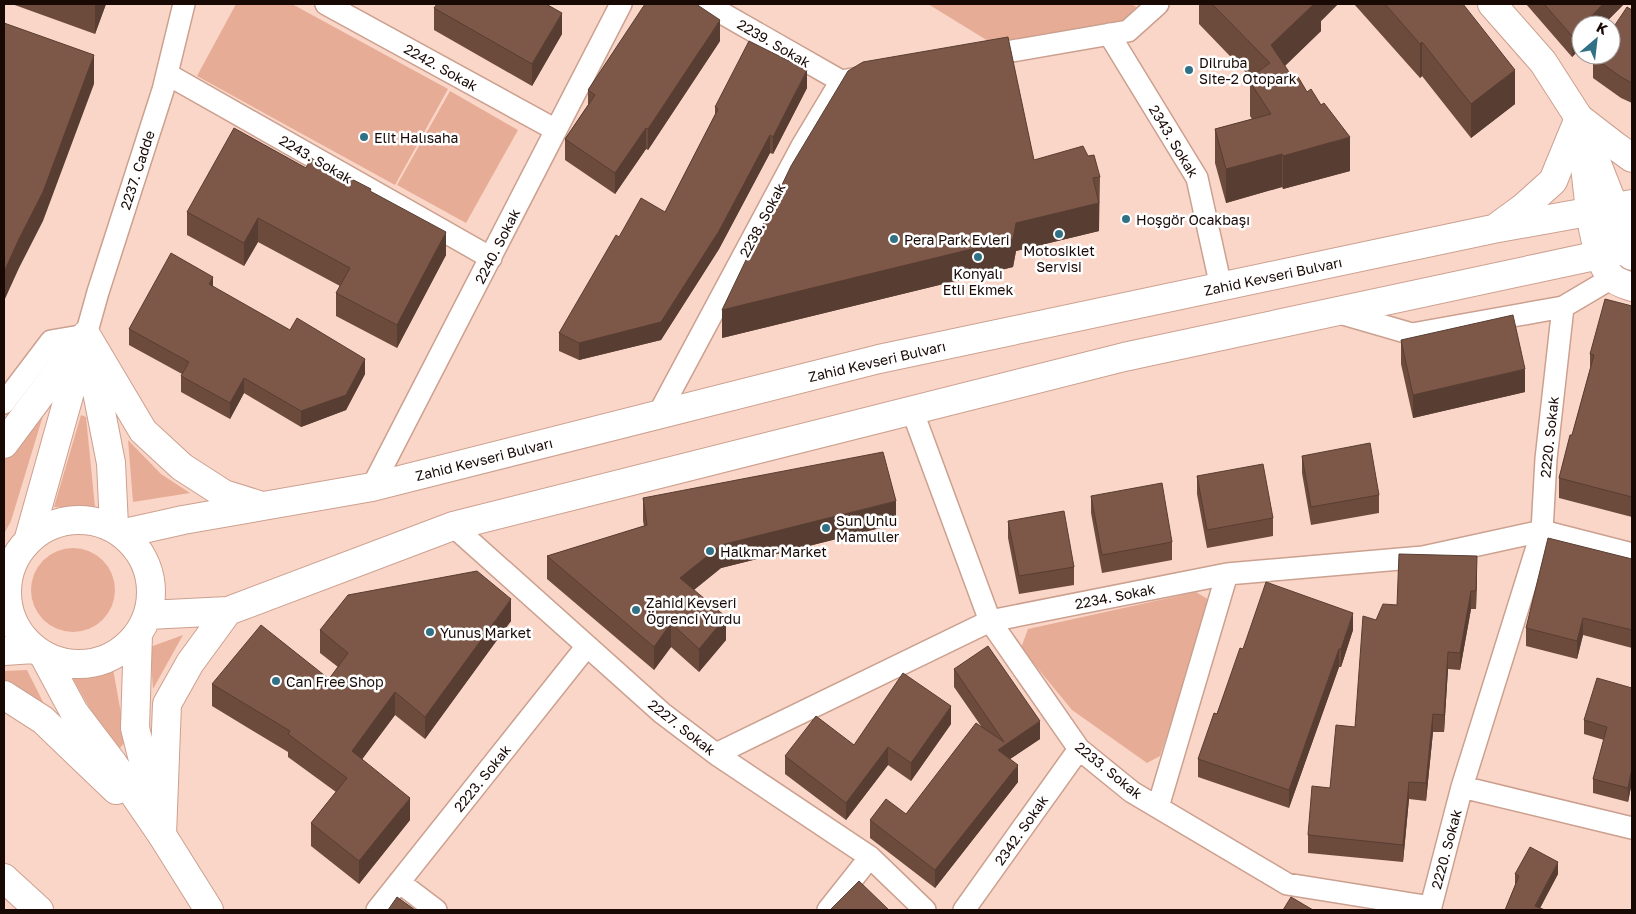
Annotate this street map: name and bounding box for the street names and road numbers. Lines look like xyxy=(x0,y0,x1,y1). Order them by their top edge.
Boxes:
street label: 2239. Sokak xyxy=(734,15,814,71)
street label: 2242. Sokak xyxy=(401,40,481,94)
street label: 2343. Sokak xyxy=(1146,102,1202,180)
street label: 2237. Cadde xyxy=(116,128,158,212)
street label: 2243. Sokak xyxy=(276,131,356,187)
street label: 2238. Sokak xyxy=(735,180,789,260)
street label: 2240. Sokak xyxy=(471,205,523,286)
street label: Zahid Kevseri Bulvarı xyxy=(1202,253,1344,299)
street label: Zahid Kevseri Bulvarı xyxy=(807,337,947,385)
street label: 2220. Sokak xyxy=(1536,395,1562,479)
street label: Zahid Kevseri Bulvarı xyxy=(414,434,554,484)
street label: 2234. Sokak xyxy=(1073,580,1157,612)
street label: 2227. Sokak xyxy=(645,696,719,759)
street label: 2233. Sokak xyxy=(1072,738,1146,802)
street label: 2223. Sokak xyxy=(450,741,514,815)
street label: 2342. Sokak xyxy=(991,792,1051,868)
street label: 2220. Sokak xyxy=(1427,807,1465,891)

